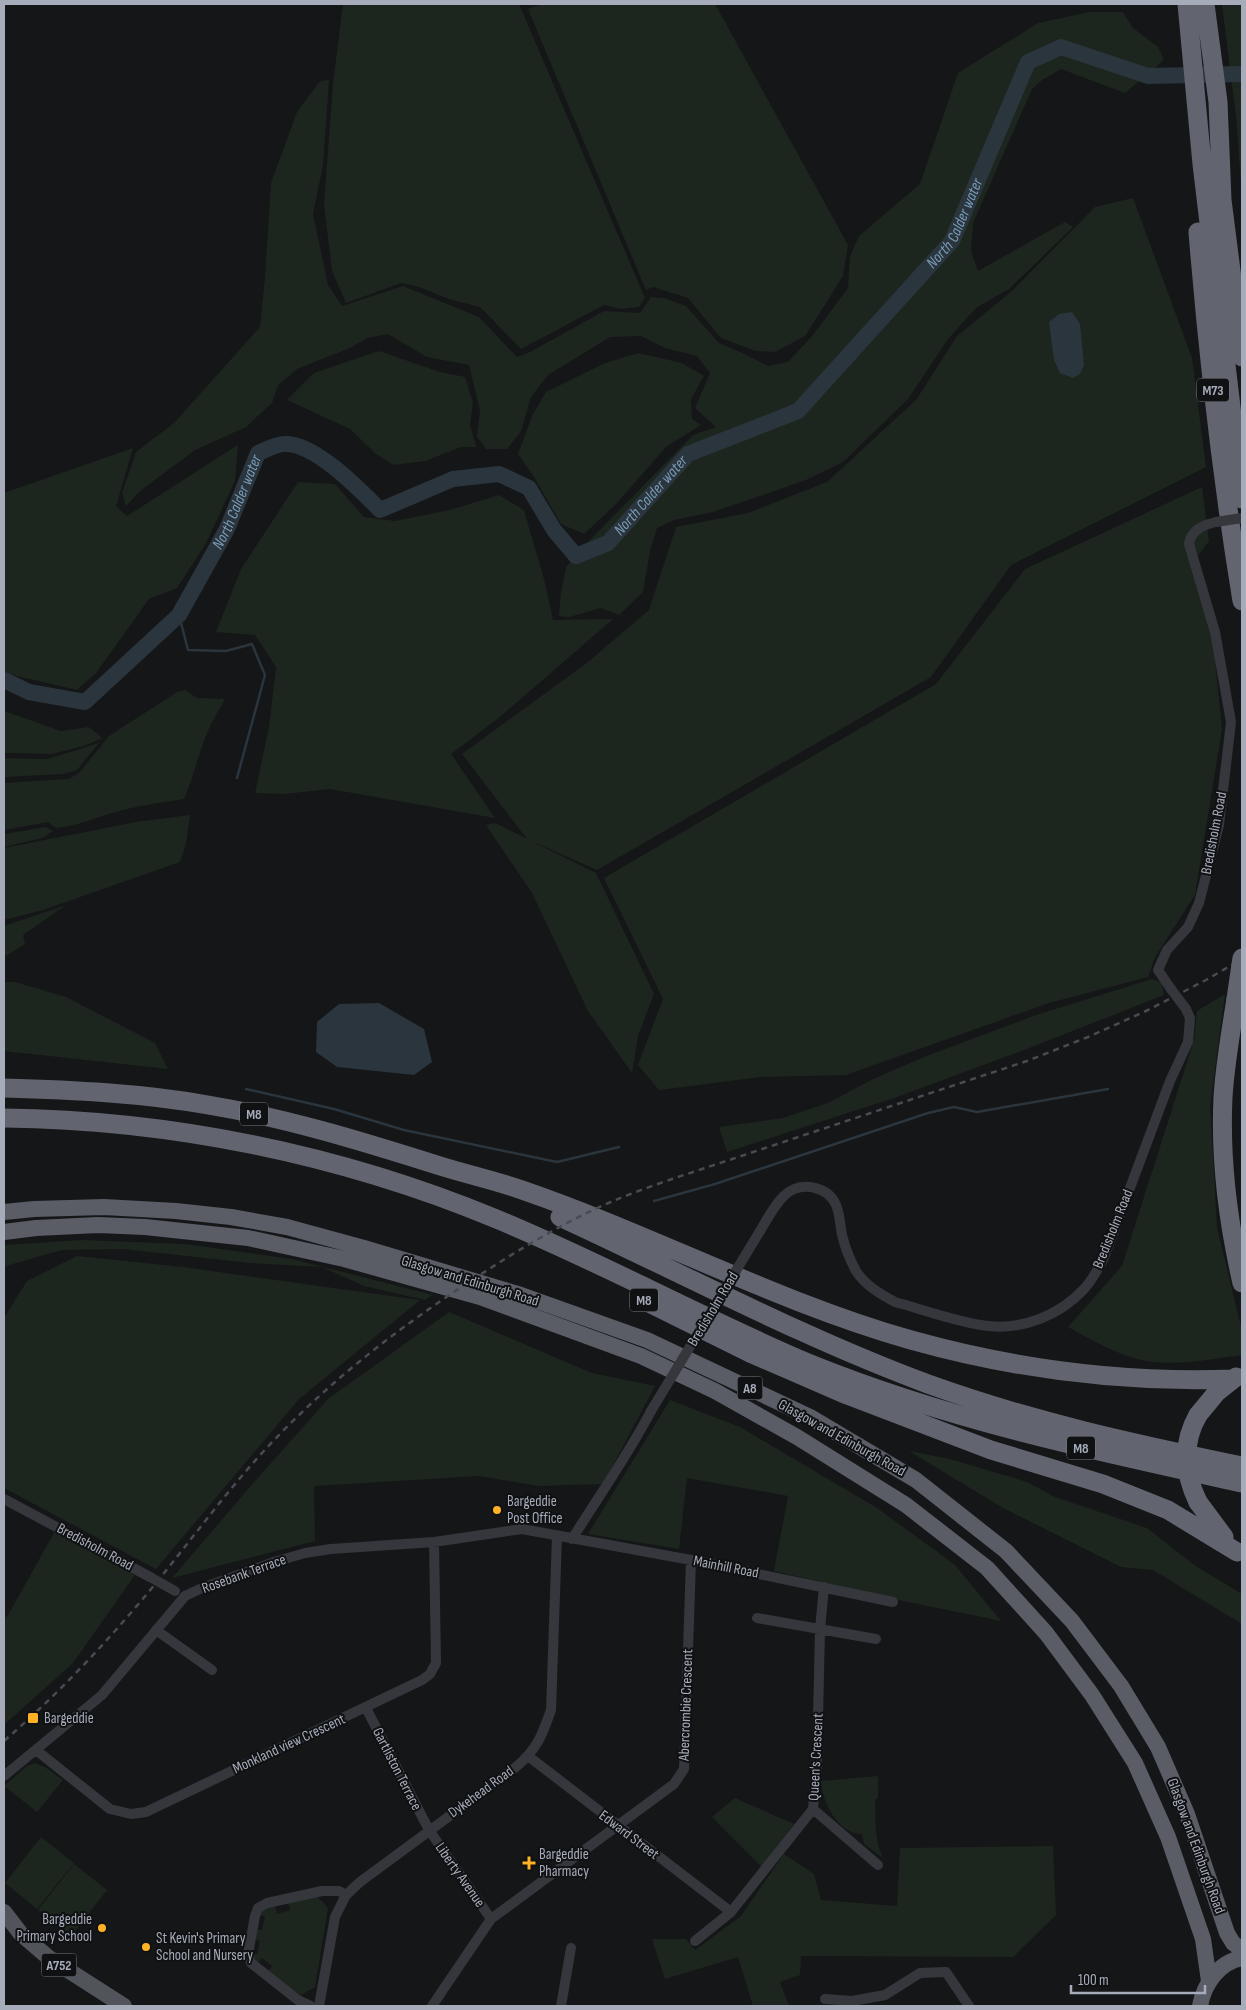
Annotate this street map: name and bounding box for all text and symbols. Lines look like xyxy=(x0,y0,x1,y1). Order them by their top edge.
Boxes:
water label: North Calder water xyxy=(922,175,987,272)
road number: M73 xyxy=(1197,378,1229,402)
water label: North Calder water xyxy=(610,451,692,539)
water label: North Calder water xyxy=(208,452,266,552)
street label: Bredisholm Road xyxy=(1197,790,1231,876)
road number: M8 xyxy=(240,1102,268,1126)
street label: Bredisholm Road xyxy=(1089,1187,1137,1271)
street label: Glasgow and Edinburgh Road xyxy=(399,1251,541,1311)
street label: Bredisholm Road xyxy=(683,1268,743,1350)
road number: M8 xyxy=(630,1288,658,1312)
road number: A8 xyxy=(738,1376,762,1400)
street label: Glasgow and Edinburgh Road xyxy=(775,1395,909,1481)
road number: M8 xyxy=(1067,1436,1095,1460)
place label: Bargeddie Post Office xyxy=(507,1492,563,1528)
marker: Bargeddie Post Office xyxy=(491,1504,503,1516)
street label: Bredisholm Road xyxy=(54,1519,136,1575)
street label: Rosebank Terrace xyxy=(199,1550,289,1598)
street label: Mainhill Road xyxy=(692,1551,760,1583)
street label: Abercrombie Crescent xyxy=(675,1648,697,1762)
place label: Bargeddie xyxy=(44,1709,94,1728)
street label: Monkland view Crescent xyxy=(230,1709,349,1778)
marker: Bargeddie xyxy=(26,1711,40,1725)
street label: Queen's Crescent xyxy=(804,1712,828,1801)
street label: Gartliston Terrace xyxy=(368,1724,426,1814)
street label: Dykehead Road xyxy=(444,1762,518,1822)
street label: Glasgow and Edinburgh Road xyxy=(1163,1776,1229,1916)
street label: Edward Street xyxy=(595,1806,663,1864)
street label: Liberty Avenue xyxy=(431,1839,489,1911)
place label: Bargeddie Pharmacy xyxy=(539,1845,589,1881)
marker: Bargeddie Pharmacy xyxy=(523,1857,535,1869)
place label: Bargeddie Primary School xyxy=(16,1910,92,1946)
marker: Bargeddie Primary School xyxy=(96,1922,108,1934)
place label: St Kevin's Primary School and Nursery xyxy=(156,1929,253,1965)
marker: St Kevin's Primary School and Nursery xyxy=(140,1941,152,1953)
road number: A752 xyxy=(42,1954,76,1976)
scale bar xyxy=(1071,1962,1205,1994)
text: 100 m xyxy=(1078,1971,1109,1990)

